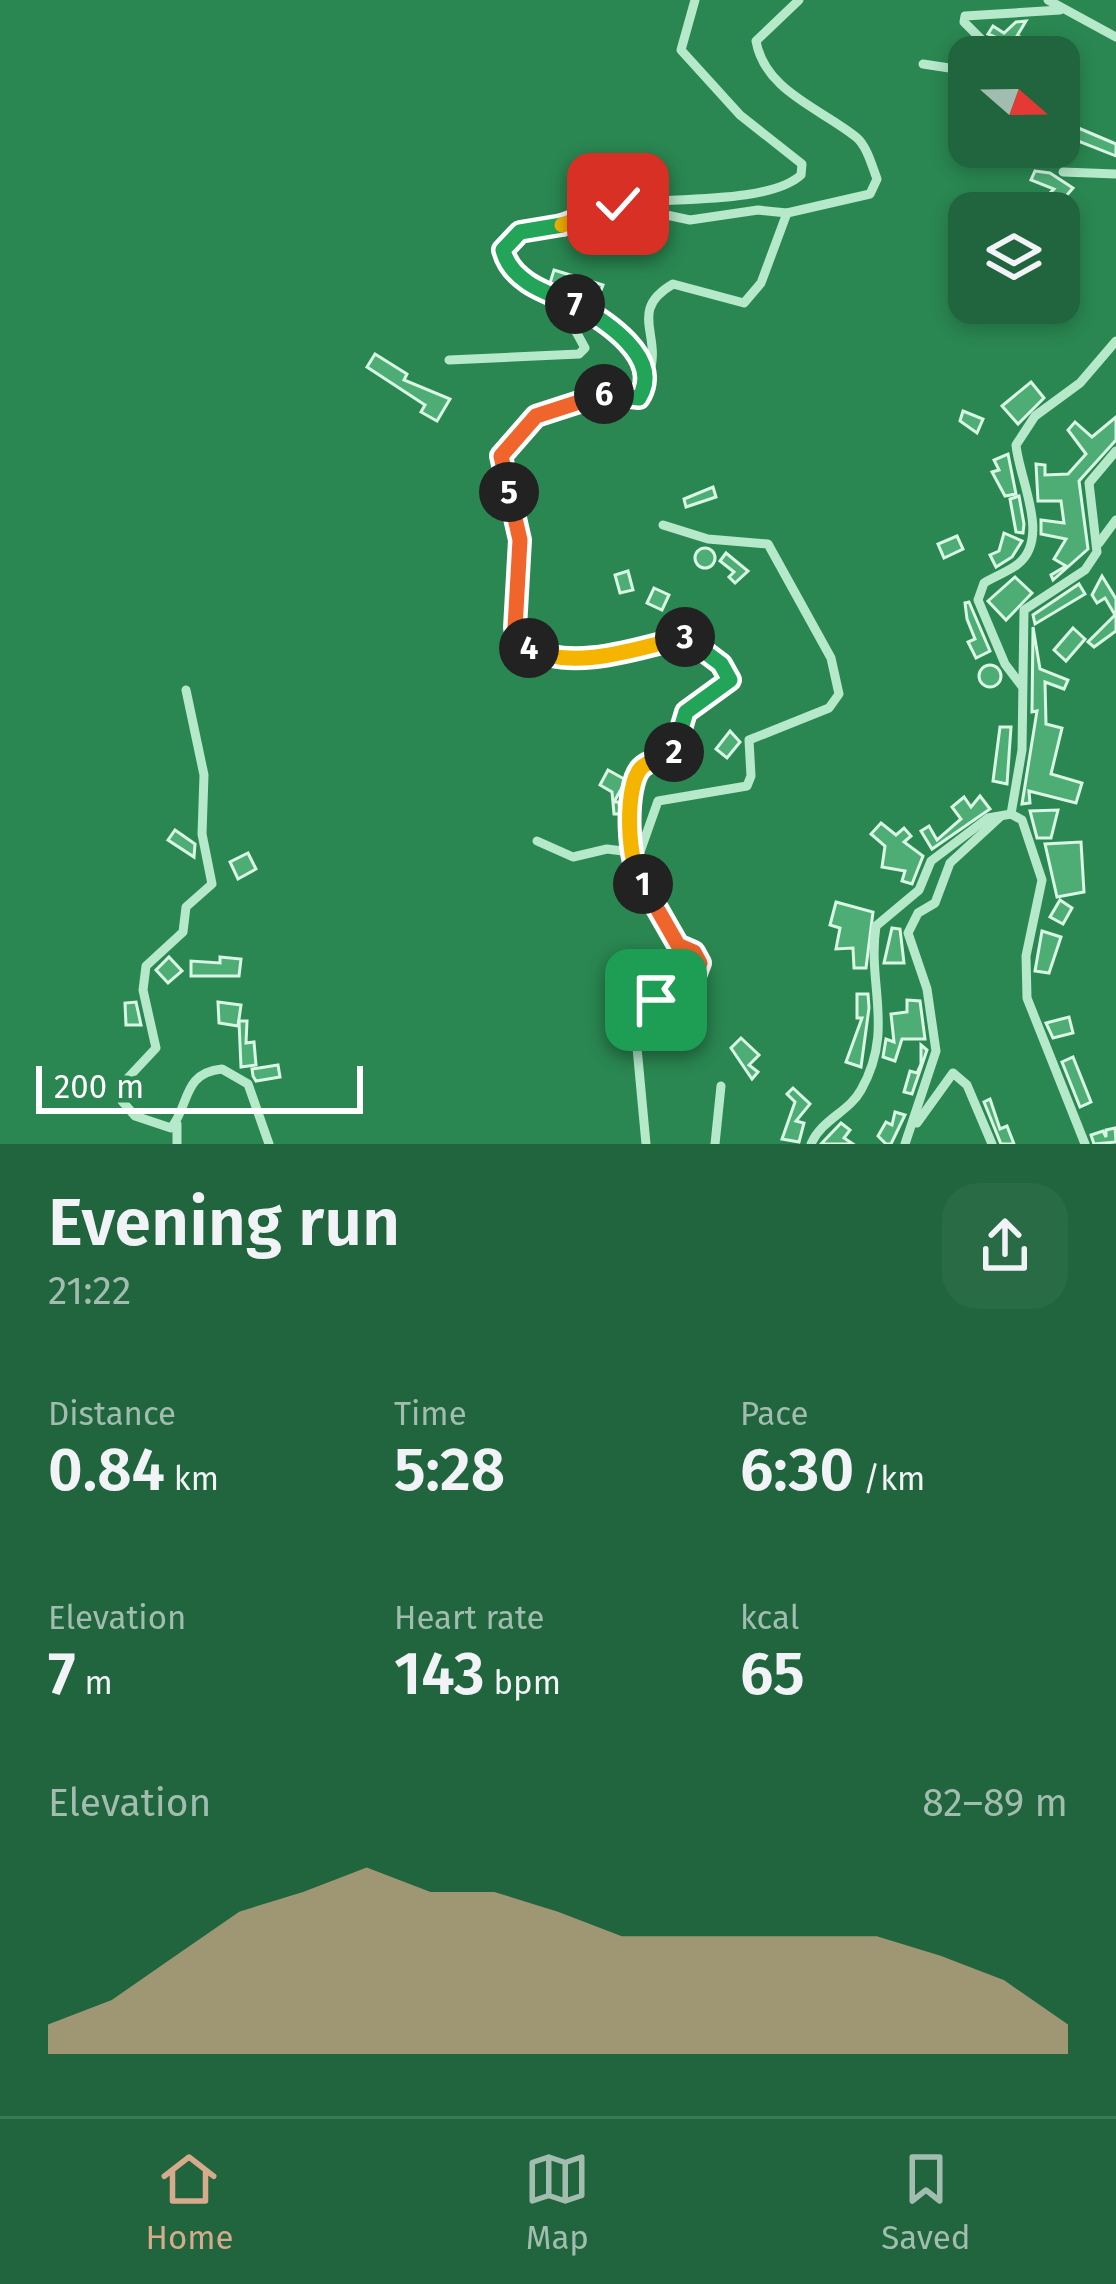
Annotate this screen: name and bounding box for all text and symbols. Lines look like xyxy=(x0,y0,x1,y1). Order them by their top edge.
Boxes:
north arrow xyxy=(948,36,1080,168)
map controls xyxy=(948,36,1080,324)
pin xyxy=(567,153,669,255)
icon: check xyxy=(585,171,651,237)
button: layers xyxy=(948,192,1080,324)
pin: 7 xyxy=(545,274,605,334)
text: 7 xyxy=(567,284,583,324)
pin: 6 xyxy=(574,364,634,424)
text: 6 xyxy=(595,374,613,414)
pin: 5 xyxy=(479,462,539,522)
text: 5 xyxy=(500,472,518,512)
pin: 3 xyxy=(655,607,715,667)
text: 3 xyxy=(676,617,694,657)
pin: 4 xyxy=(499,618,559,678)
text: 4 xyxy=(520,628,538,668)
pin: 2 xyxy=(644,722,704,782)
text: 2 xyxy=(665,732,683,772)
pin: 1 xyxy=(613,854,673,914)
text: 1 xyxy=(635,864,651,904)
pin xyxy=(605,949,707,1051)
icon: arrive xyxy=(623,967,689,1033)
scale bar xyxy=(36,1060,363,1113)
text: 200 m xyxy=(54,1067,144,1107)
text: Evening run xyxy=(48,1183,400,1262)
button: share xyxy=(942,1183,1068,1309)
text: 21:22 xyxy=(48,1268,131,1314)
text: Distance xyxy=(48,1394,176,1434)
text: Time xyxy=(394,1394,467,1434)
text: Pace xyxy=(740,1394,808,1434)
text: 0.84 xyxy=(48,1434,165,1506)
text: 5:28 xyxy=(394,1434,505,1506)
text: 6:30 xyxy=(740,1434,854,1506)
text: km xyxy=(165,1459,219,1499)
text: /km xyxy=(854,1459,925,1499)
text: Elevation xyxy=(48,1598,186,1638)
text: Heart rate xyxy=(394,1598,544,1638)
text: kcal xyxy=(740,1598,799,1638)
text: 7 xyxy=(48,1638,76,1710)
text: 143 xyxy=(394,1638,485,1710)
text: 65 xyxy=(740,1638,805,1710)
text: m xyxy=(76,1663,113,1703)
text: bpm xyxy=(485,1663,561,1703)
text: Elevation xyxy=(48,1780,211,1826)
text: 82–89 m xyxy=(922,1780,1068,1826)
tab: Home xyxy=(145,2146,233,2258)
tab: Map xyxy=(524,2146,590,2258)
tab: Saved xyxy=(881,2146,971,2258)

